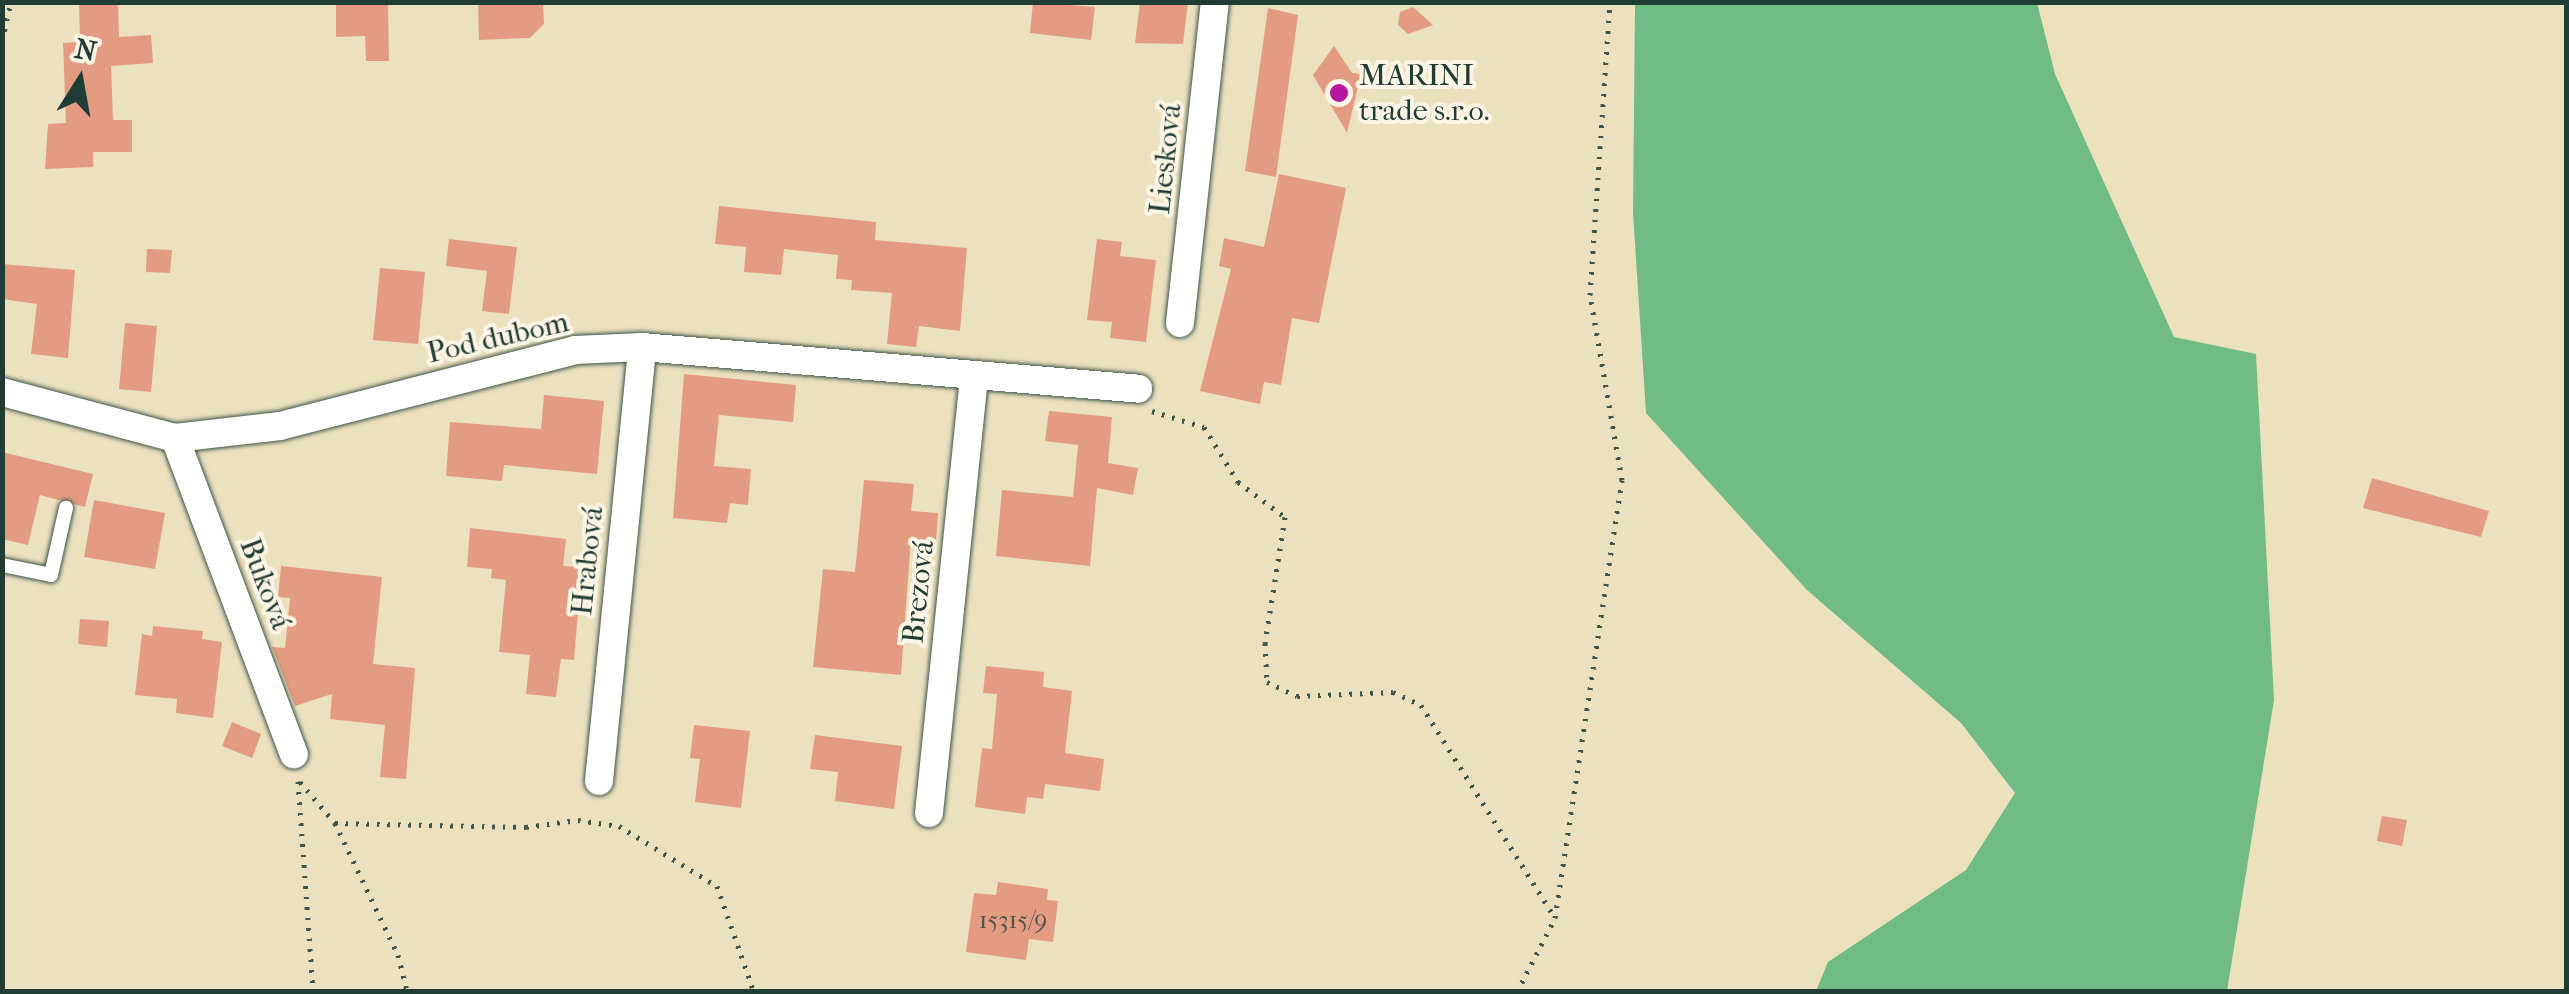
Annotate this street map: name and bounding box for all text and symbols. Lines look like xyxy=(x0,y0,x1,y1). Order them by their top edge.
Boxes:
north arrow xyxy=(30,30,130,130)
text: N xyxy=(72,32,99,68)
place label: MARINI trade s.r.o. xyxy=(1359,58,1489,128)
marker: MARINI trade s.r.o. xyxy=(1328,82,1350,104)
street label: Liesková xyxy=(1142,102,1190,216)
street label: Pod dubom xyxy=(424,304,572,372)
street label: Hrabová xyxy=(564,505,612,617)
street label: Buková xyxy=(231,533,299,635)
street label: Brezová xyxy=(896,539,942,645)
house number: 15315/9 xyxy=(979,905,1047,935)

